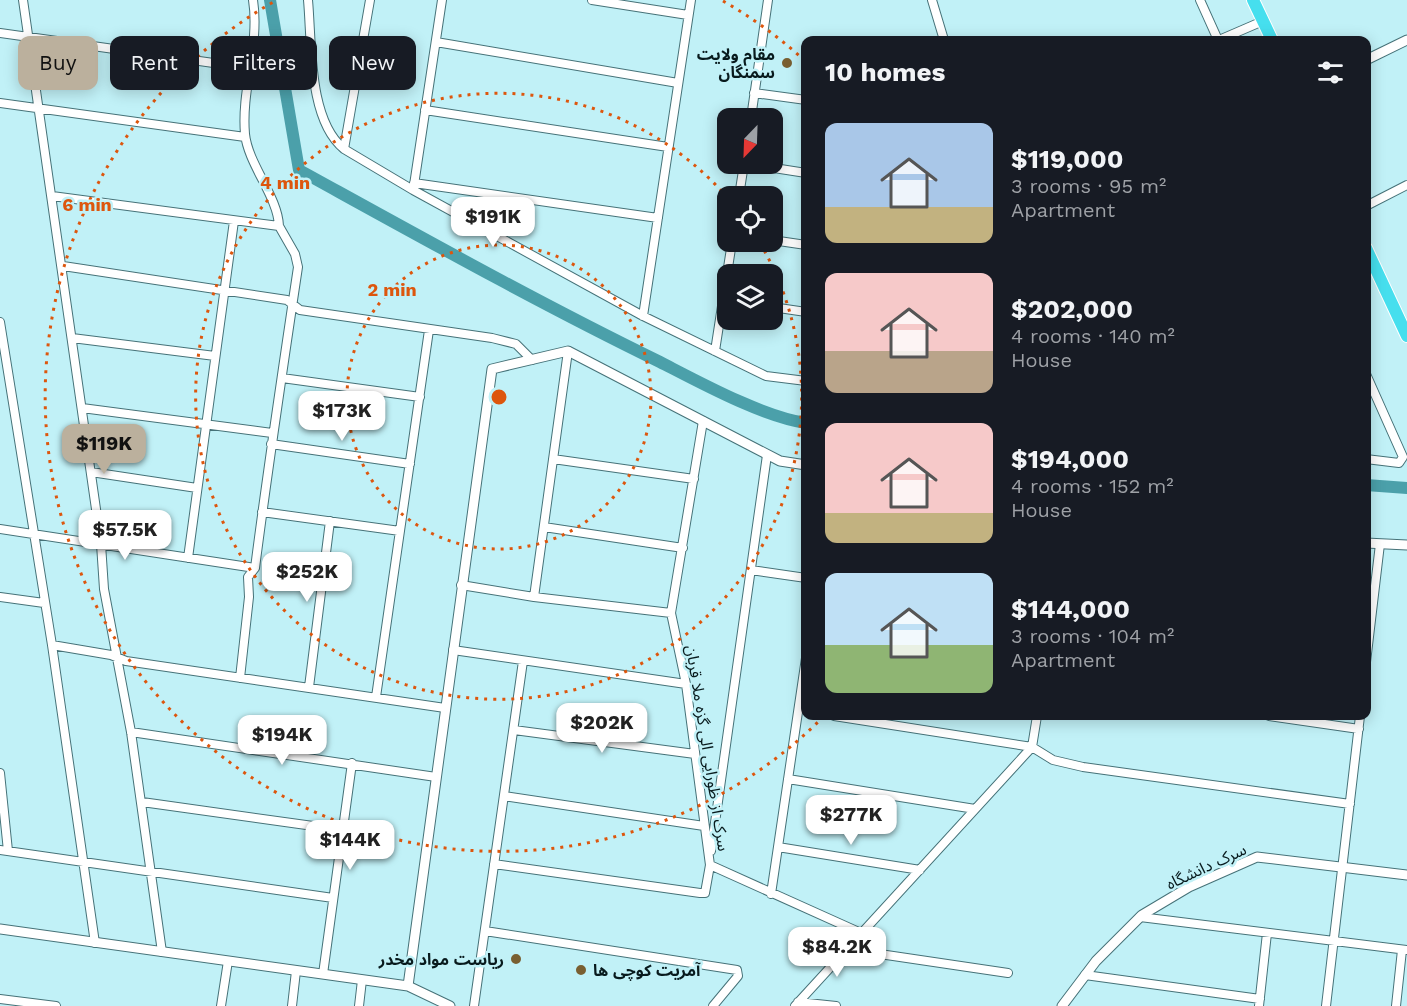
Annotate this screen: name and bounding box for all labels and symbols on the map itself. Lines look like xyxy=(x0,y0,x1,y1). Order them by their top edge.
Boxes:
place label: مقام ولایت سمنگان xyxy=(697,45,775,82)
marker: مقام ولایت سمنگان xyxy=(780,56,794,70)
north arrow xyxy=(717,108,783,174)
text: 4 min xyxy=(260,172,310,193)
text: 6 min xyxy=(62,194,112,215)
pin: $191K xyxy=(451,197,535,248)
text: 2 min xyxy=(367,279,417,300)
centre of rings xyxy=(489,387,509,407)
pin: $173K xyxy=(300,391,384,442)
pin: $119K xyxy=(62,424,146,475)
pin: $57.5K xyxy=(76,510,174,561)
pin: $252K xyxy=(265,552,349,603)
street label: سرک از ظورایی الی گزه ملا قربان xyxy=(682,644,733,852)
pin: $202K xyxy=(560,703,644,754)
pin: $194K xyxy=(240,715,324,766)
pin: $277K xyxy=(809,795,893,846)
pin: $144K xyxy=(308,820,392,871)
street label: سرک دانشگاه xyxy=(1163,840,1249,893)
pin: $84.2K xyxy=(788,927,886,978)
place label: ریاست مواد مخدر xyxy=(378,950,504,969)
marker: ریاست مواد مخدر xyxy=(509,952,523,966)
place label: آمریت کوچی ها xyxy=(593,961,701,981)
marker: آمریت کوچی ها xyxy=(574,963,588,977)

